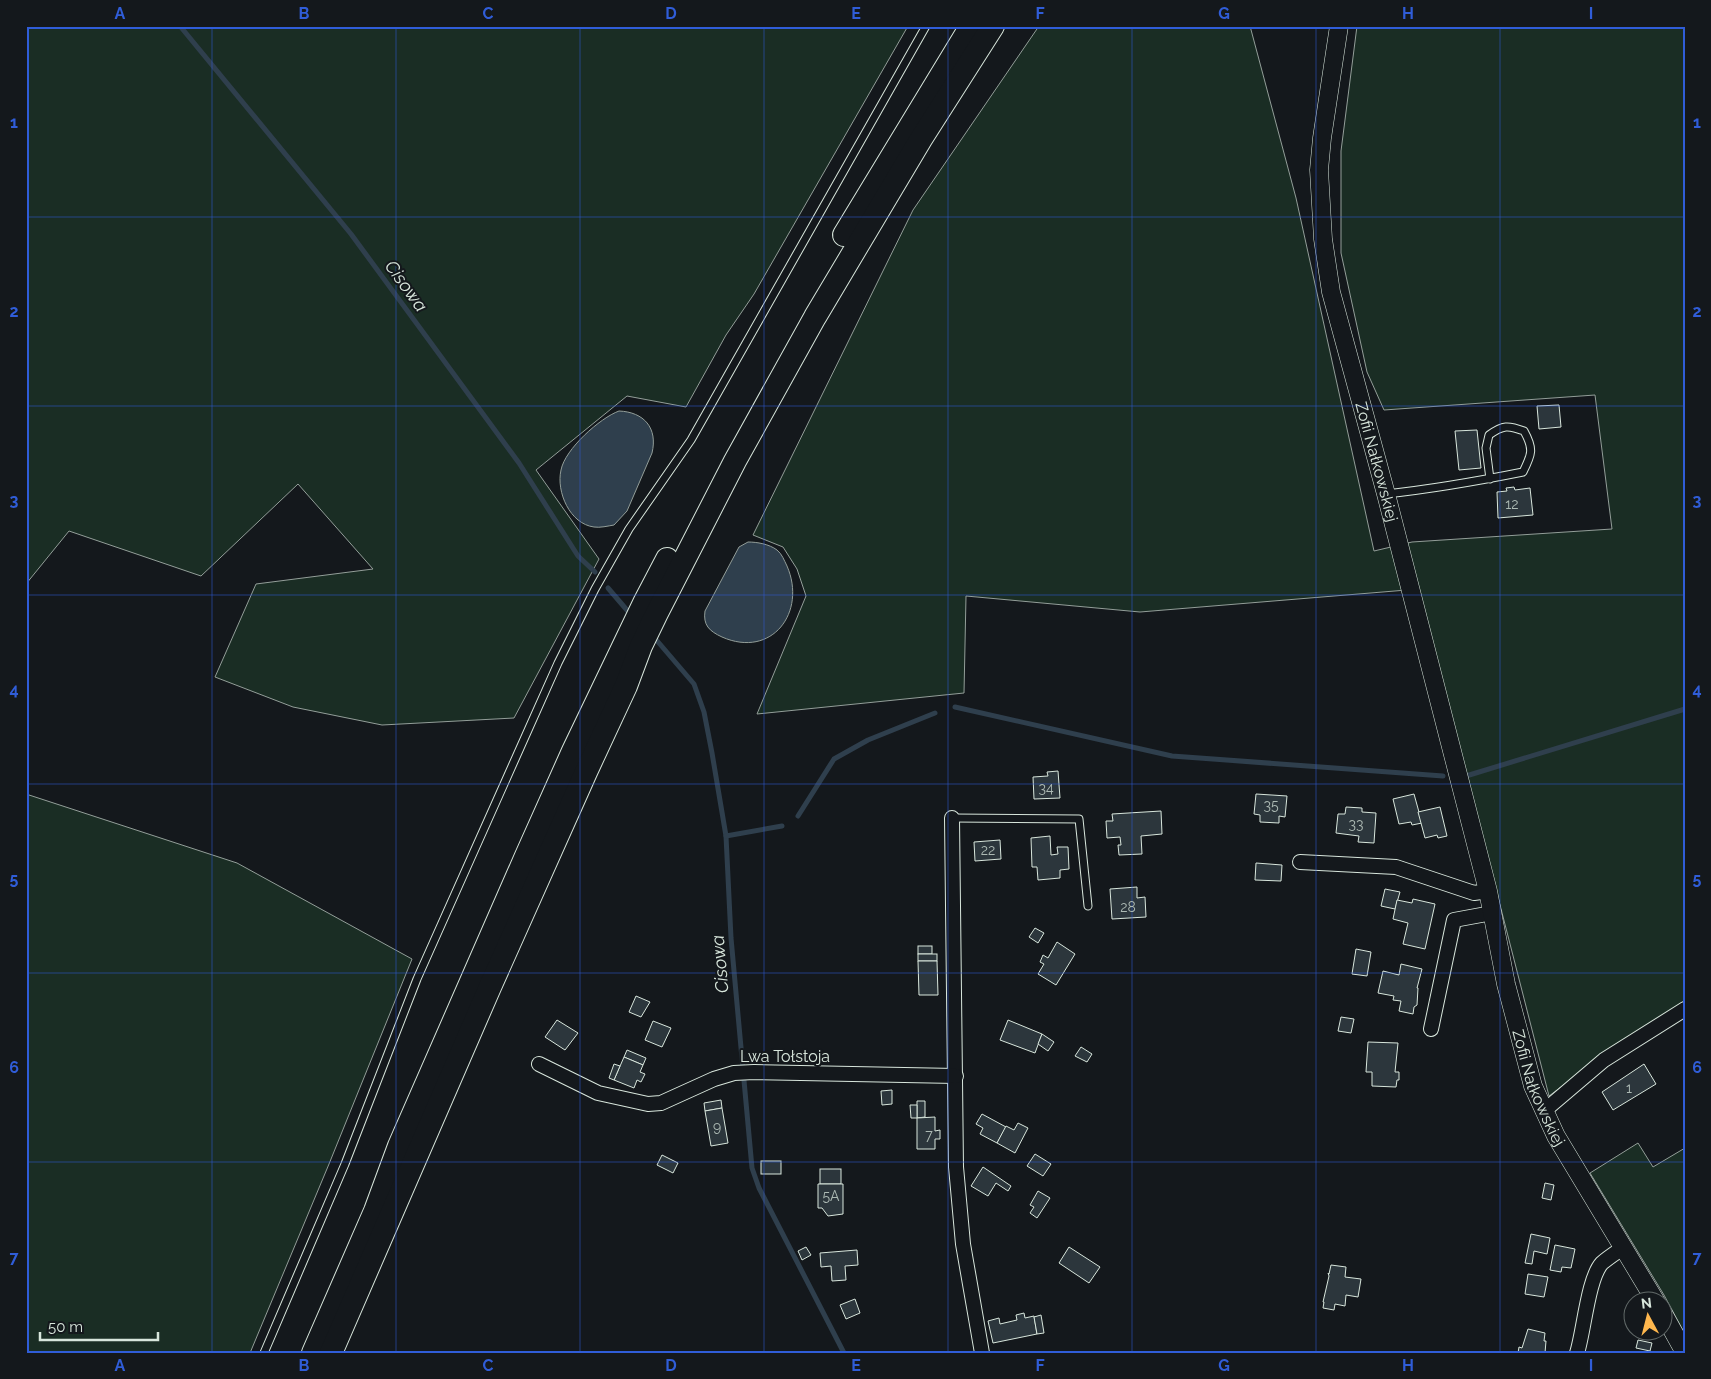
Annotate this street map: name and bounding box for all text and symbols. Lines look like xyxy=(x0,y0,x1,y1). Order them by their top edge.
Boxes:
text: A xyxy=(115,4,126,23)
text: B xyxy=(299,4,310,23)
text: C xyxy=(483,4,494,23)
text: D xyxy=(665,4,677,23)
text: E xyxy=(851,4,861,23)
text: F xyxy=(1035,4,1045,23)
text: G xyxy=(1218,4,1230,23)
text: H xyxy=(1402,4,1414,23)
text: I xyxy=(1589,4,1593,23)
text: 1 xyxy=(10,113,18,132)
text: 1 xyxy=(1693,113,1701,132)
water label: Cisowa xyxy=(381,256,432,316)
text: 2 xyxy=(9,302,19,321)
text: 2 xyxy=(1692,302,1702,321)
street label: Zofii Nałkowskiej xyxy=(1351,400,1402,524)
text: 3 xyxy=(10,491,19,510)
text: 3 xyxy=(1693,491,1702,510)
house number: 12 xyxy=(1505,496,1519,512)
text: 4 xyxy=(9,680,19,699)
text: 4 xyxy=(1692,680,1702,699)
house number: 34 xyxy=(1038,780,1054,796)
house number: 35 xyxy=(1263,797,1279,813)
house number: 33 xyxy=(1349,816,1363,832)
house number: 22 xyxy=(981,842,995,858)
text: 5 xyxy=(10,869,19,888)
text: 5 xyxy=(1693,869,1702,888)
house number: 28 xyxy=(1120,899,1136,915)
water label: Cisowa xyxy=(706,934,733,994)
street label: Zofii Nałkowskiej xyxy=(1508,1027,1569,1150)
street label: Lwa Tołstoja xyxy=(740,1047,830,1066)
text: 6 xyxy=(9,1058,19,1077)
text: 6 xyxy=(1692,1058,1702,1077)
house number: 1 xyxy=(1626,1080,1632,1096)
house number: 9 xyxy=(713,1119,721,1135)
house number: 7 xyxy=(925,1127,933,1143)
house number: 5A xyxy=(822,1188,840,1204)
text: 7 xyxy=(10,1248,19,1267)
text: 7 xyxy=(1693,1248,1702,1267)
north arrow xyxy=(1624,1292,1674,1342)
text: N xyxy=(1640,1295,1653,1312)
scale bar xyxy=(40,1309,158,1341)
text: 50 m xyxy=(48,1318,83,1336)
text: A xyxy=(115,1356,126,1375)
text: B xyxy=(299,1356,310,1375)
text: C xyxy=(483,1356,494,1375)
text: D xyxy=(665,1356,677,1375)
text: E xyxy=(851,1356,861,1375)
text: F xyxy=(1035,1356,1045,1375)
text: G xyxy=(1218,1356,1230,1375)
text: H xyxy=(1402,1356,1414,1375)
text: I xyxy=(1589,1356,1593,1375)

